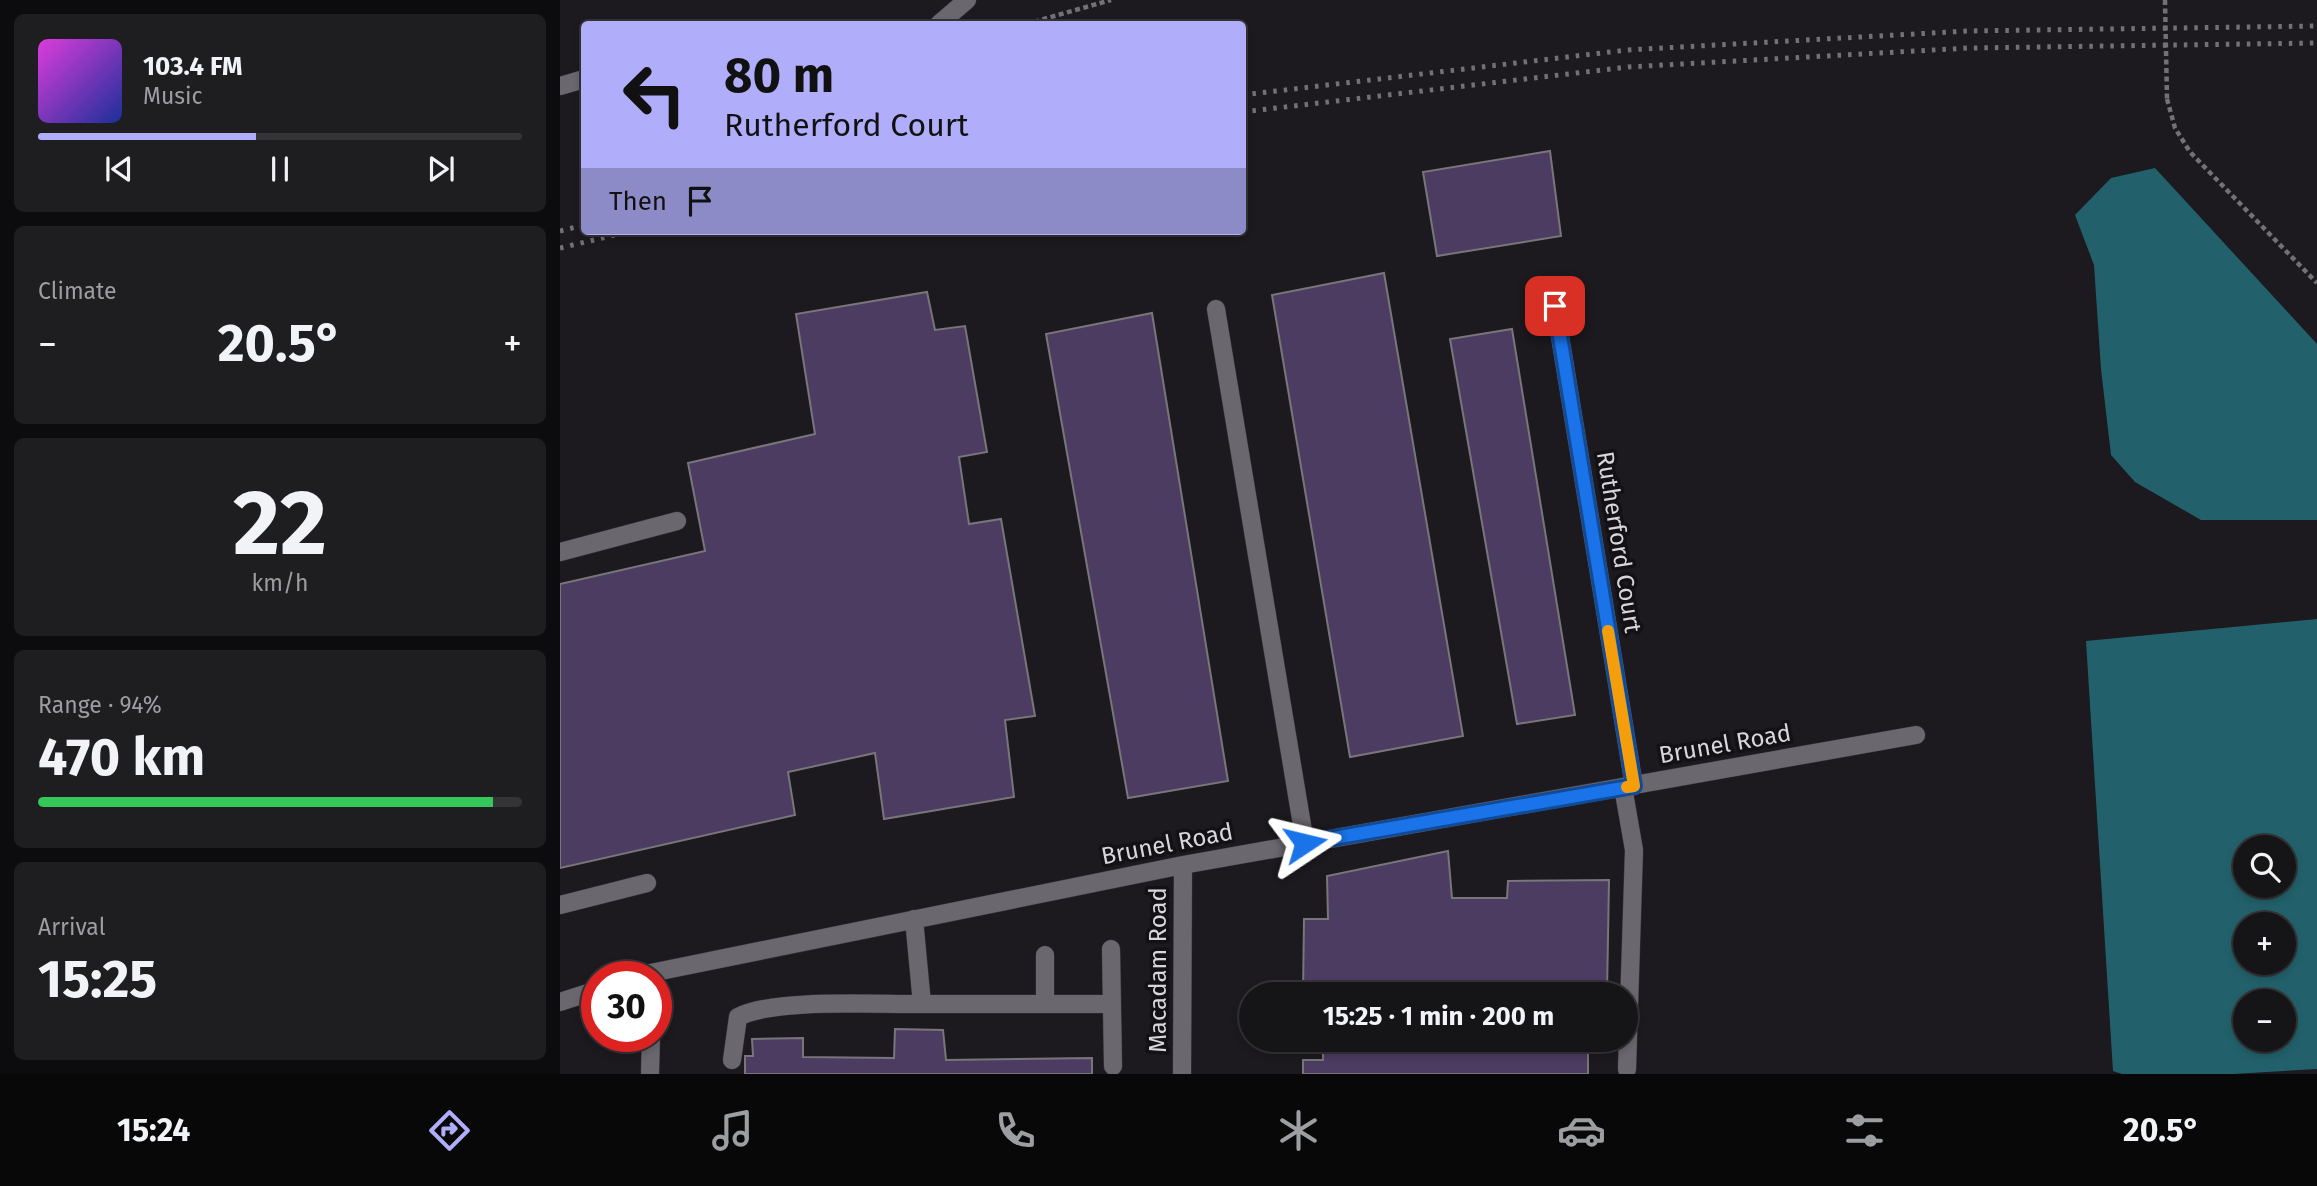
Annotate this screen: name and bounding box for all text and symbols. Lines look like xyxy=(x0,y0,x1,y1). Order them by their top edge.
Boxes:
text: 80 m xyxy=(724,46,834,105)
icon: left xyxy=(609,49,700,140)
text: 103.4 FM xyxy=(143,51,242,82)
text: Music xyxy=(143,82,203,110)
text: Rutherford Court xyxy=(724,106,969,144)
icon: previous xyxy=(100,150,138,188)
icon: pause xyxy=(261,150,299,188)
icon: next xyxy=(422,150,460,188)
icon: arrive xyxy=(681,182,719,220)
text: Then xyxy=(609,186,667,217)
pin xyxy=(1525,276,1585,336)
text: Climate xyxy=(38,277,117,305)
icon: arrive xyxy=(1536,287,1574,325)
text: 20.5° xyxy=(218,312,342,375)
text: − xyxy=(38,321,57,367)
text: + xyxy=(503,321,522,367)
street label: Rutherford Court xyxy=(1591,449,1647,635)
text: 22 xyxy=(233,469,327,578)
text: km/h xyxy=(252,569,308,597)
text: Range · 94% xyxy=(38,691,162,719)
street label: Brunel Road xyxy=(1657,719,1793,769)
text: 470 km xyxy=(38,726,205,789)
position arrow xyxy=(1268,806,1342,880)
street label: Brunel Road xyxy=(1099,817,1235,871)
map controls xyxy=(2233,835,2296,1052)
button: search xyxy=(2233,835,2296,898)
street label: Macadam Road xyxy=(1144,887,1172,1053)
button: + xyxy=(2233,912,2296,975)
text: Arrival xyxy=(38,913,105,941)
text: 15:25 xyxy=(38,948,157,1011)
speed limit sign: 30 xyxy=(581,961,672,1052)
button: − xyxy=(2233,989,2296,1052)
text: 15:25 · 1 min · 200 m xyxy=(1323,1001,1554,1032)
icon: directions xyxy=(425,1106,474,1155)
icon: music xyxy=(708,1106,757,1155)
icon: phone xyxy=(991,1106,1040,1155)
icon: climate xyxy=(1274,1106,1323,1155)
icon: car xyxy=(1557,1106,1606,1155)
icon: filters xyxy=(1840,1106,1889,1155)
text: 15:24 xyxy=(117,1111,190,1149)
text: 20.5° xyxy=(2123,1111,2200,1149)

